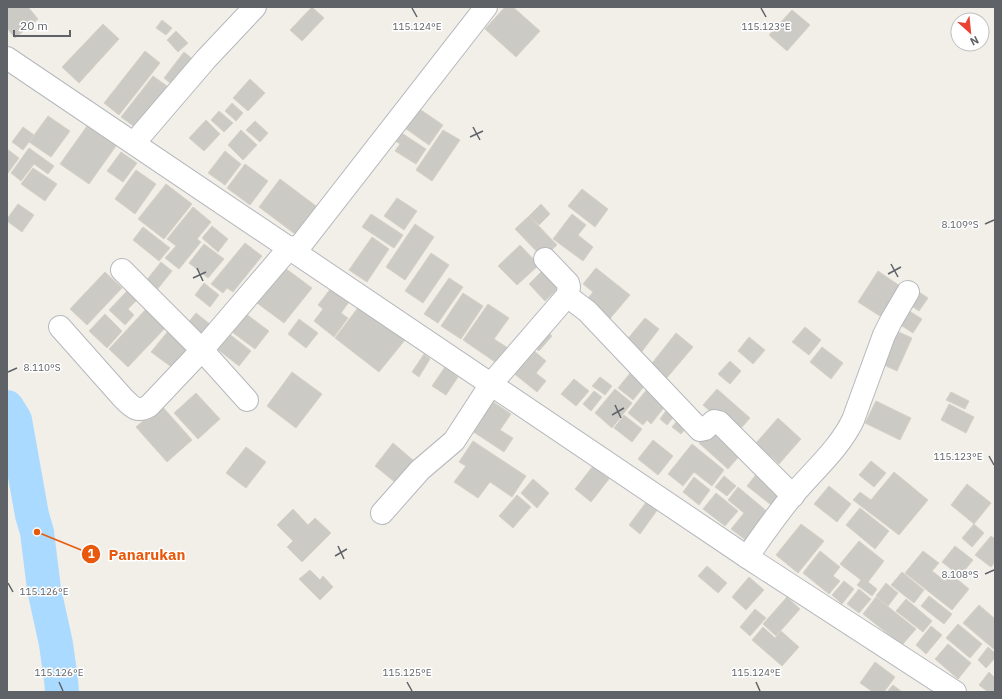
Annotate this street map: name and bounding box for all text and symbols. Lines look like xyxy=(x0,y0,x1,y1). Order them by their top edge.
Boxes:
scale bar xyxy=(14,12,70,38)
north arrow xyxy=(950,12,990,52)
text: 20 m xyxy=(20,18,48,33)
text: 115.124°E xyxy=(392,20,442,33)
text: 115.123°E xyxy=(741,20,791,33)
text: N xyxy=(968,33,981,49)
text: 8.109°S xyxy=(941,218,979,231)
text: 8.110°S xyxy=(23,361,61,374)
text: 115.123°E xyxy=(933,450,983,463)
callout: Panarukan xyxy=(81,541,194,568)
text: Panarukan xyxy=(109,545,185,564)
text: 1 xyxy=(87,546,95,561)
text: 8.108°S xyxy=(941,568,979,581)
text: 115.126°E xyxy=(19,585,69,598)
text: 115.126°E xyxy=(34,666,84,679)
text: 115.125°E xyxy=(382,666,432,679)
text: 115.124°E xyxy=(731,666,781,679)

